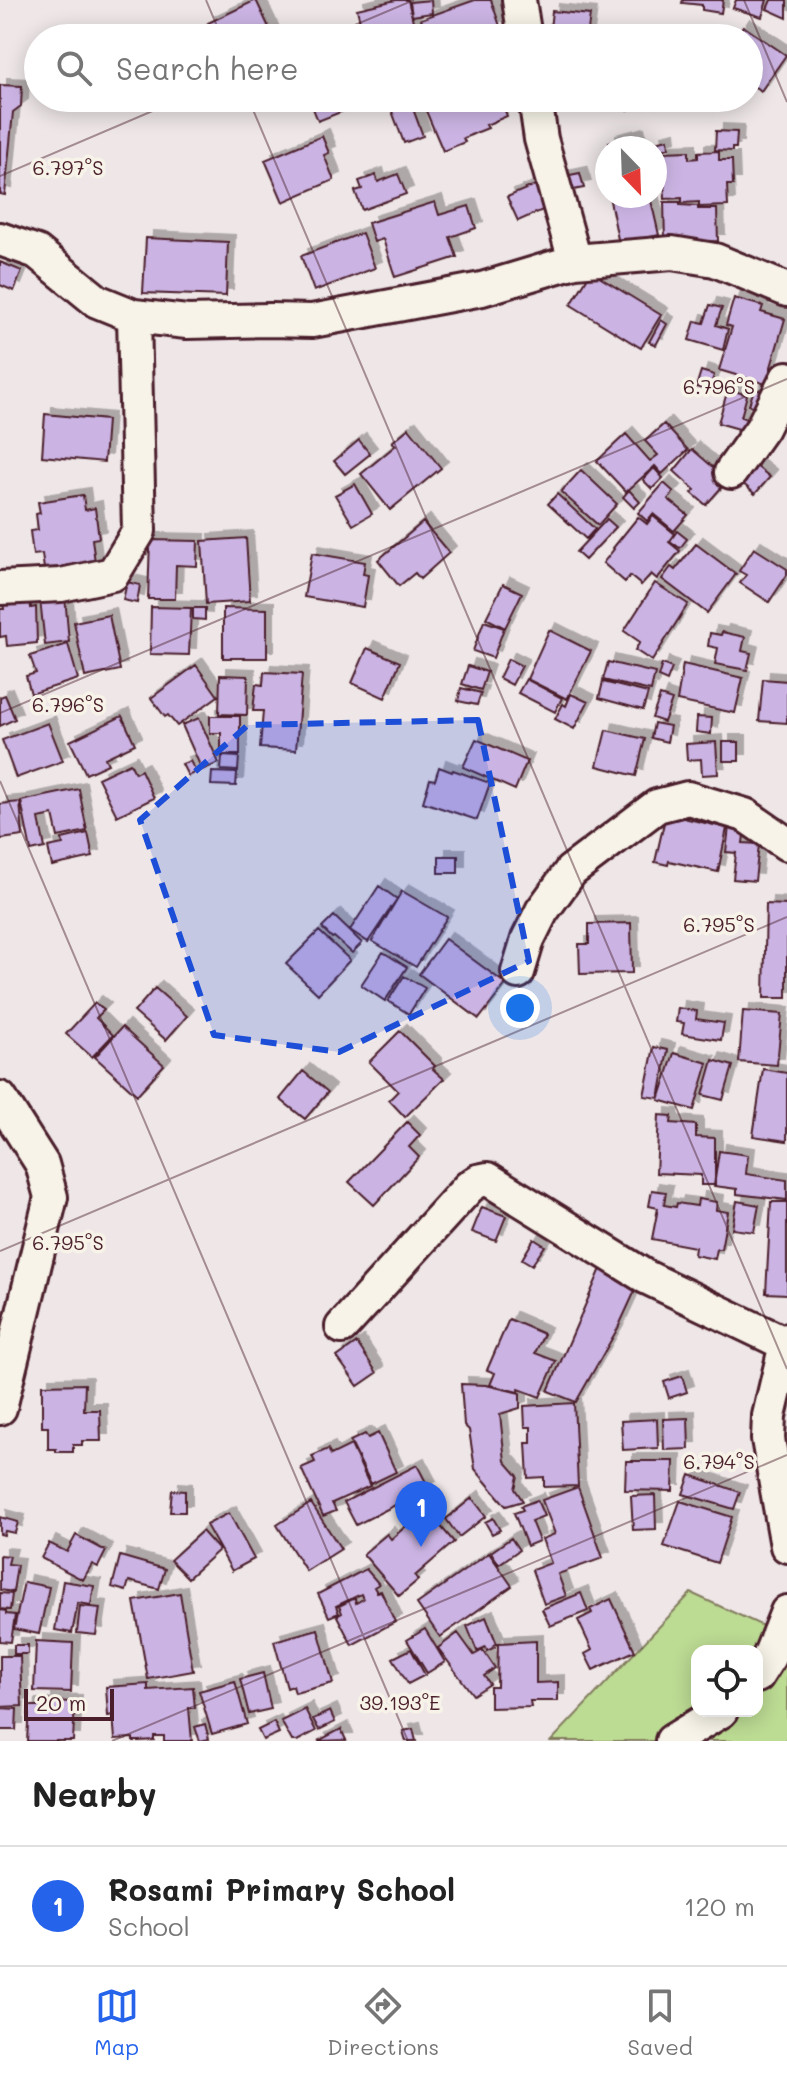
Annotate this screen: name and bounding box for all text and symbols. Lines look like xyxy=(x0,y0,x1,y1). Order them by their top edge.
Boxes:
search box xyxy=(24,24,763,112)
icon: search xyxy=(52,46,96,90)
text: Search here xyxy=(116,48,299,88)
north arrow xyxy=(595,136,667,208)
text: 6.797°S xyxy=(32,154,104,180)
text: 6.796°S xyxy=(683,373,755,399)
text: 6.796°S xyxy=(32,691,104,717)
text: 6.795°S xyxy=(683,911,755,937)
your location xyxy=(500,988,540,1028)
text: 6.795°S xyxy=(32,1229,104,1255)
text: 6.794°S xyxy=(683,1448,755,1474)
pin: 1 xyxy=(395,1481,447,1547)
map controls xyxy=(691,1645,763,1717)
button: locate xyxy=(691,1645,763,1717)
scale bar xyxy=(24,1685,114,1721)
text: 20 m xyxy=(36,1688,86,1717)
text: 39.193°E xyxy=(359,1689,441,1715)
text: Nearby xyxy=(32,1771,157,1816)
text: Rosami Primary School xyxy=(108,1869,455,1909)
text: 1 xyxy=(52,1889,64,1923)
text: 120 m xyxy=(684,1889,755,1923)
text: School xyxy=(108,1909,190,1943)
tab: Map xyxy=(94,1984,139,2061)
tab: Directions xyxy=(327,1984,439,2061)
tab: Saved xyxy=(628,1984,693,2061)

